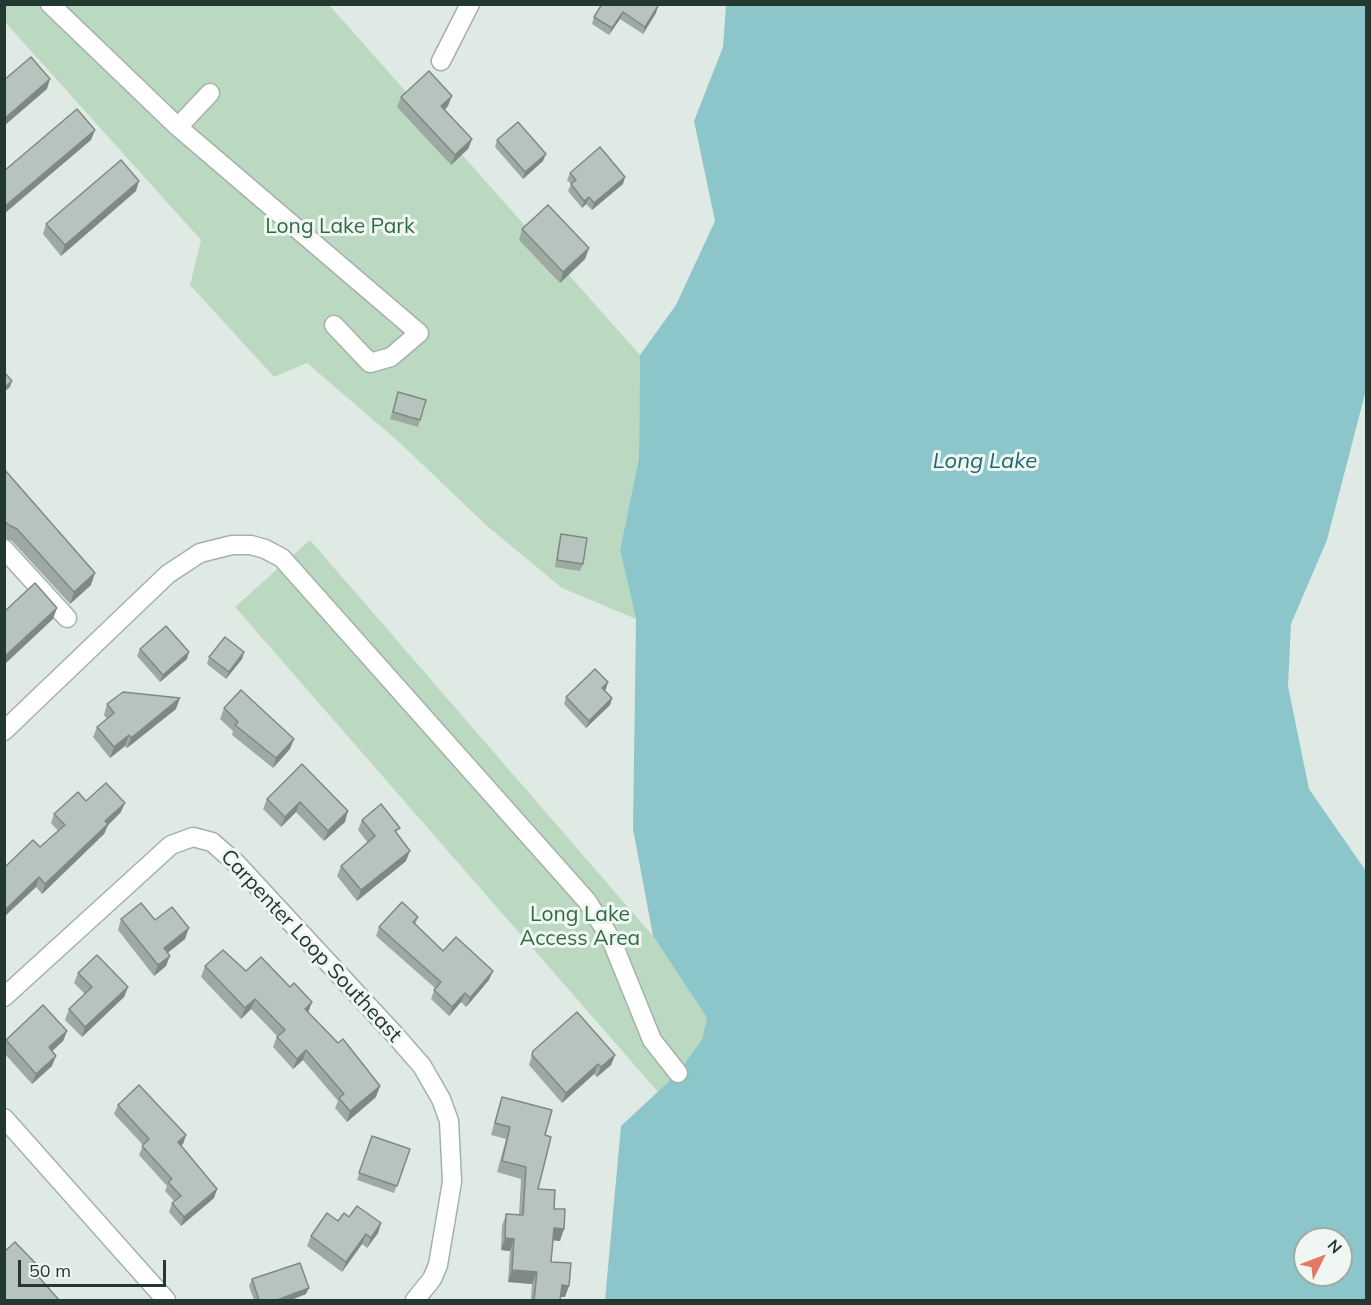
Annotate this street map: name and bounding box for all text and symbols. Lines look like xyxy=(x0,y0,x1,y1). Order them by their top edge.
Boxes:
park label: Long Lake Park xyxy=(265,214,415,240)
water label: Long Lake xyxy=(933,448,1037,474)
street label: Carpenter Loop Southeast xyxy=(215,844,407,1048)
park label: Long Lake Access Area xyxy=(520,902,640,952)
north arrow xyxy=(1293,1227,1353,1287)
text: N xyxy=(1323,1235,1346,1257)
scale bar xyxy=(21,1248,170,1286)
text: 50 m xyxy=(29,1259,71,1282)

